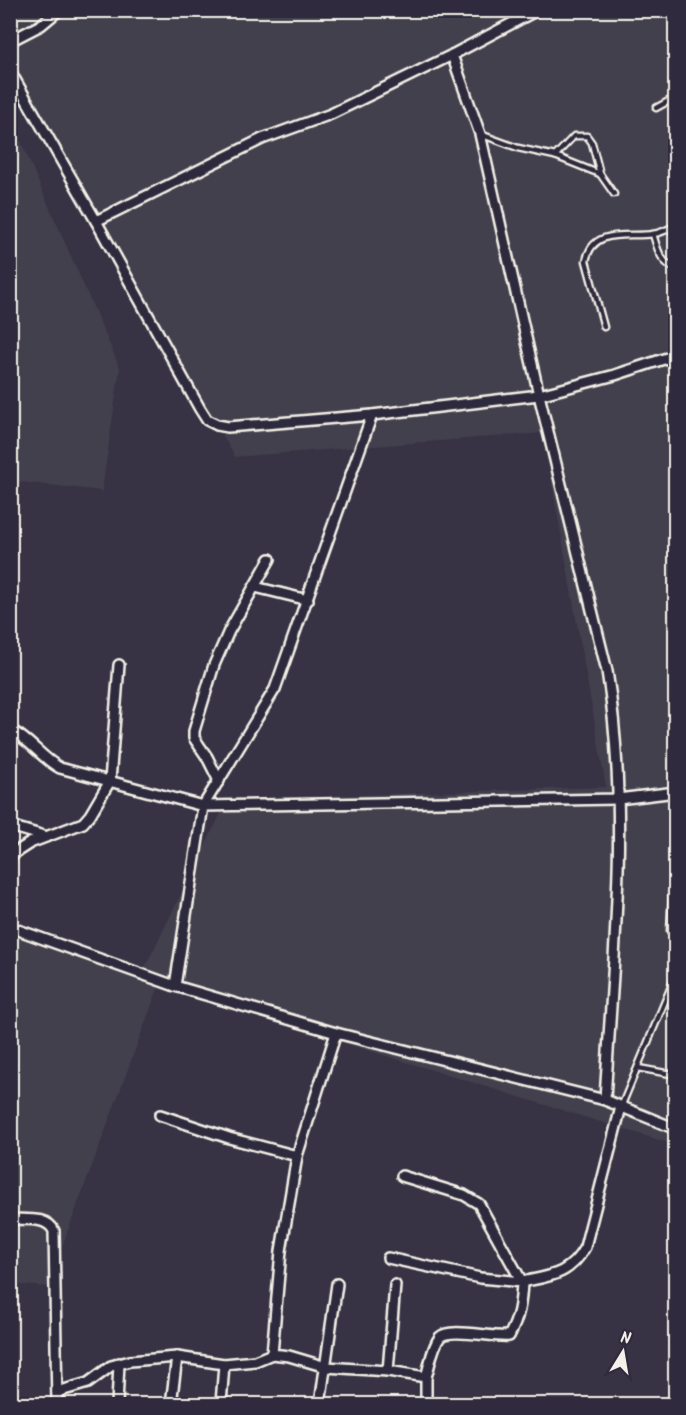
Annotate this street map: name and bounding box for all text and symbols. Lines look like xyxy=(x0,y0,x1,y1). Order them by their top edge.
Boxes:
north arrow xyxy=(593,1322,653,1382)
text: N xyxy=(618,1326,633,1352)

